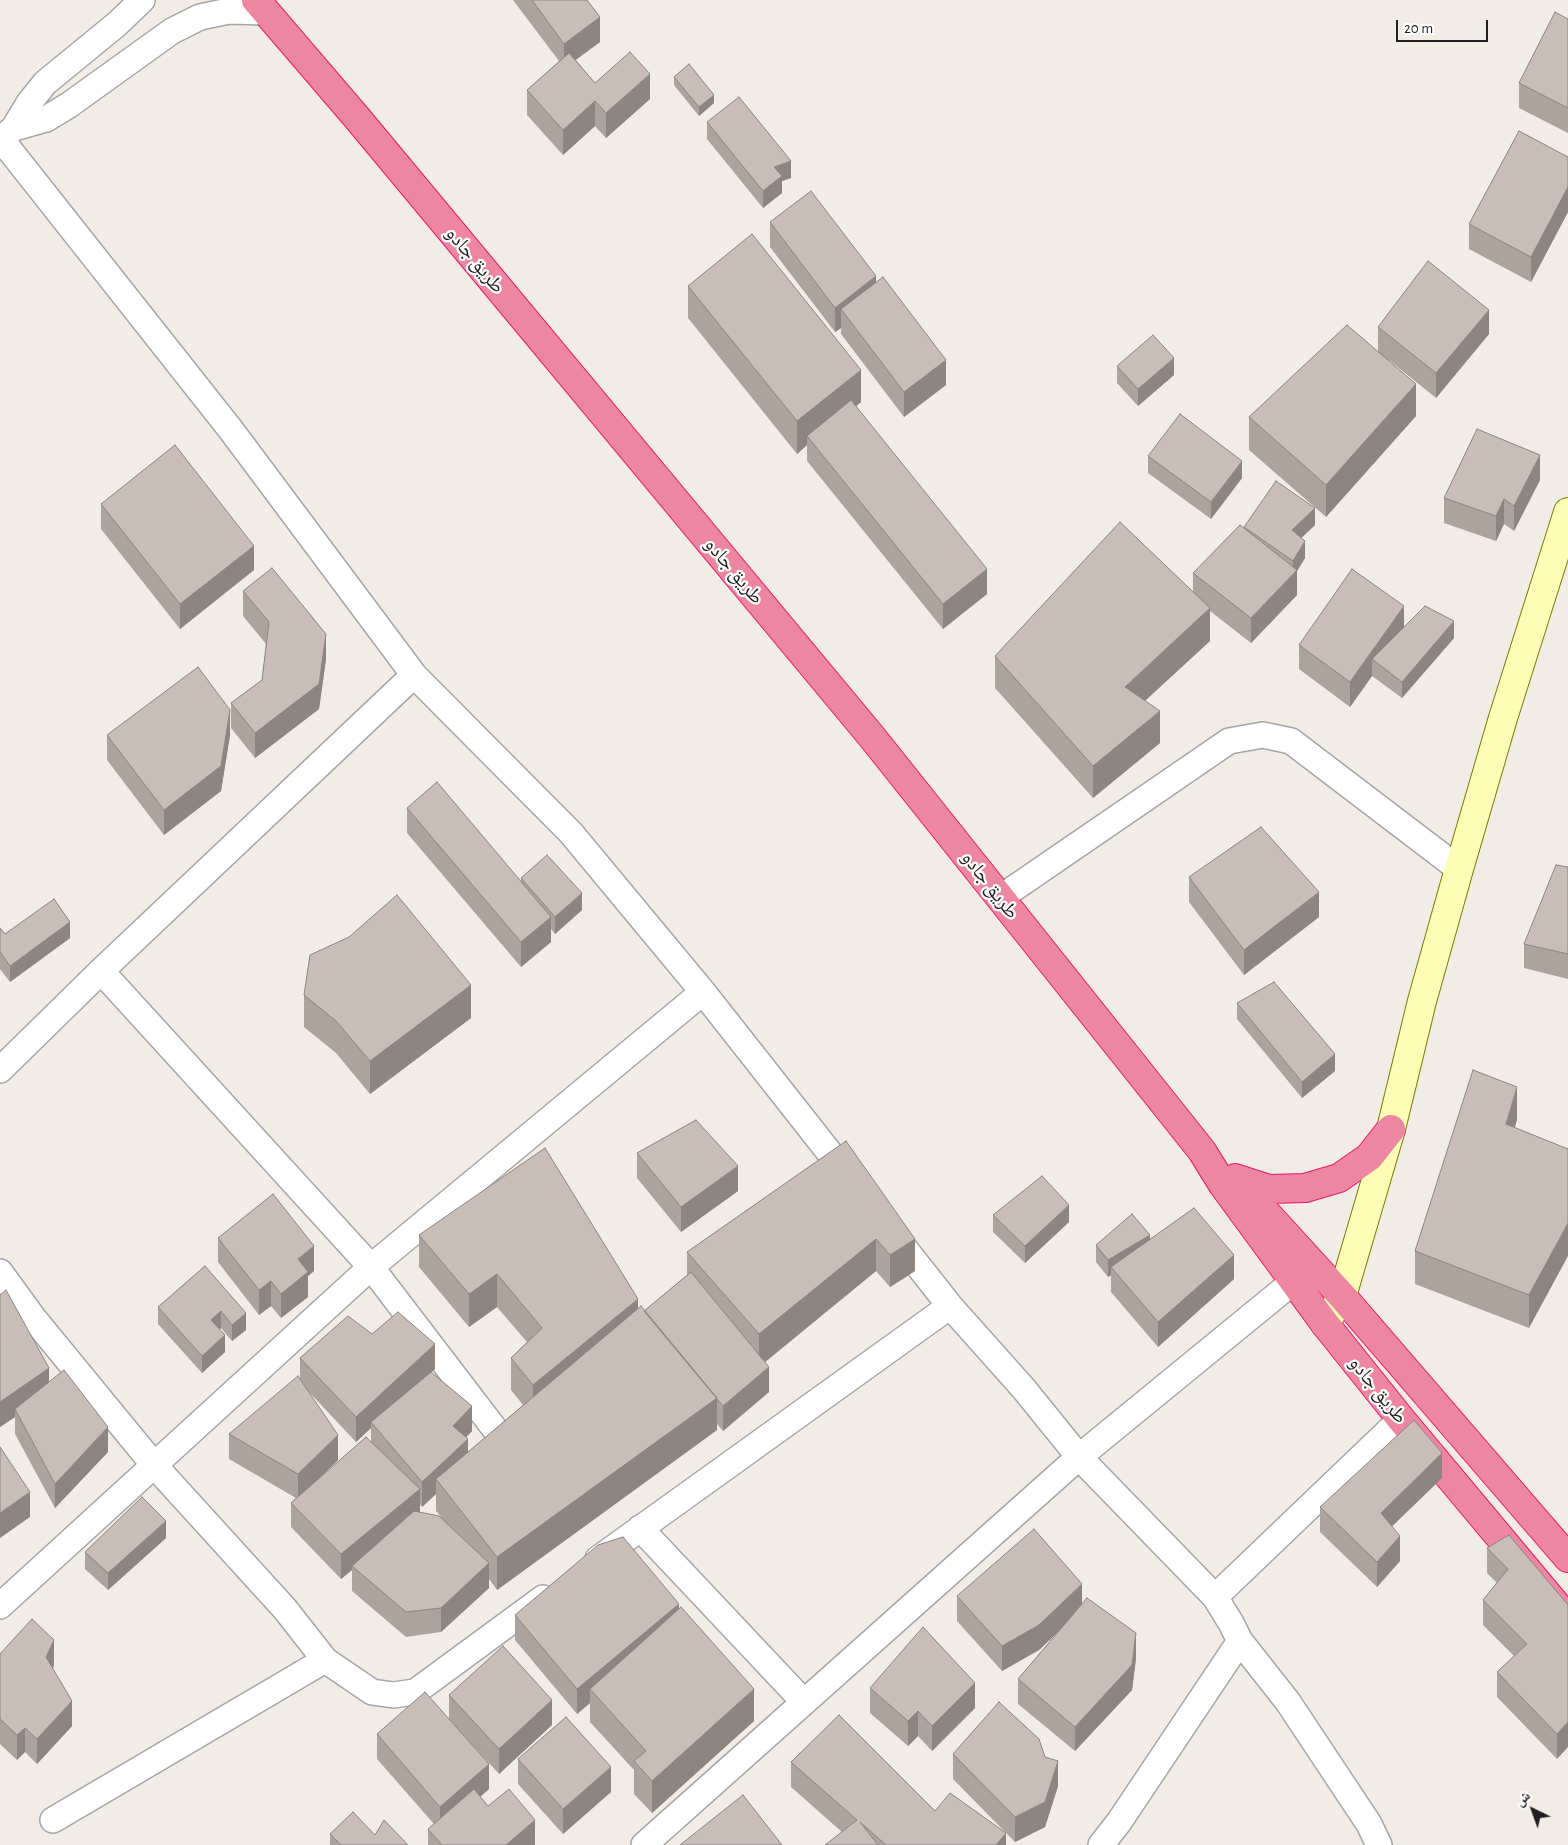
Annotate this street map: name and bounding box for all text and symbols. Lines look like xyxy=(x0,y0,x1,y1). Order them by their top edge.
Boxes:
scale bar xyxy=(1398,10,1490,42)
text: 20 m xyxy=(1404,21,1433,36)
street label: طريق جادو xyxy=(440,222,510,298)
street label: طريق جادو xyxy=(699,533,769,609)
street label: طريق جادو xyxy=(956,846,1024,924)
street label: طريق جادو xyxy=(1344,1351,1412,1429)
north arrow xyxy=(1508,1785,1558,1835)
text: ش xyxy=(1513,1789,1533,1809)

